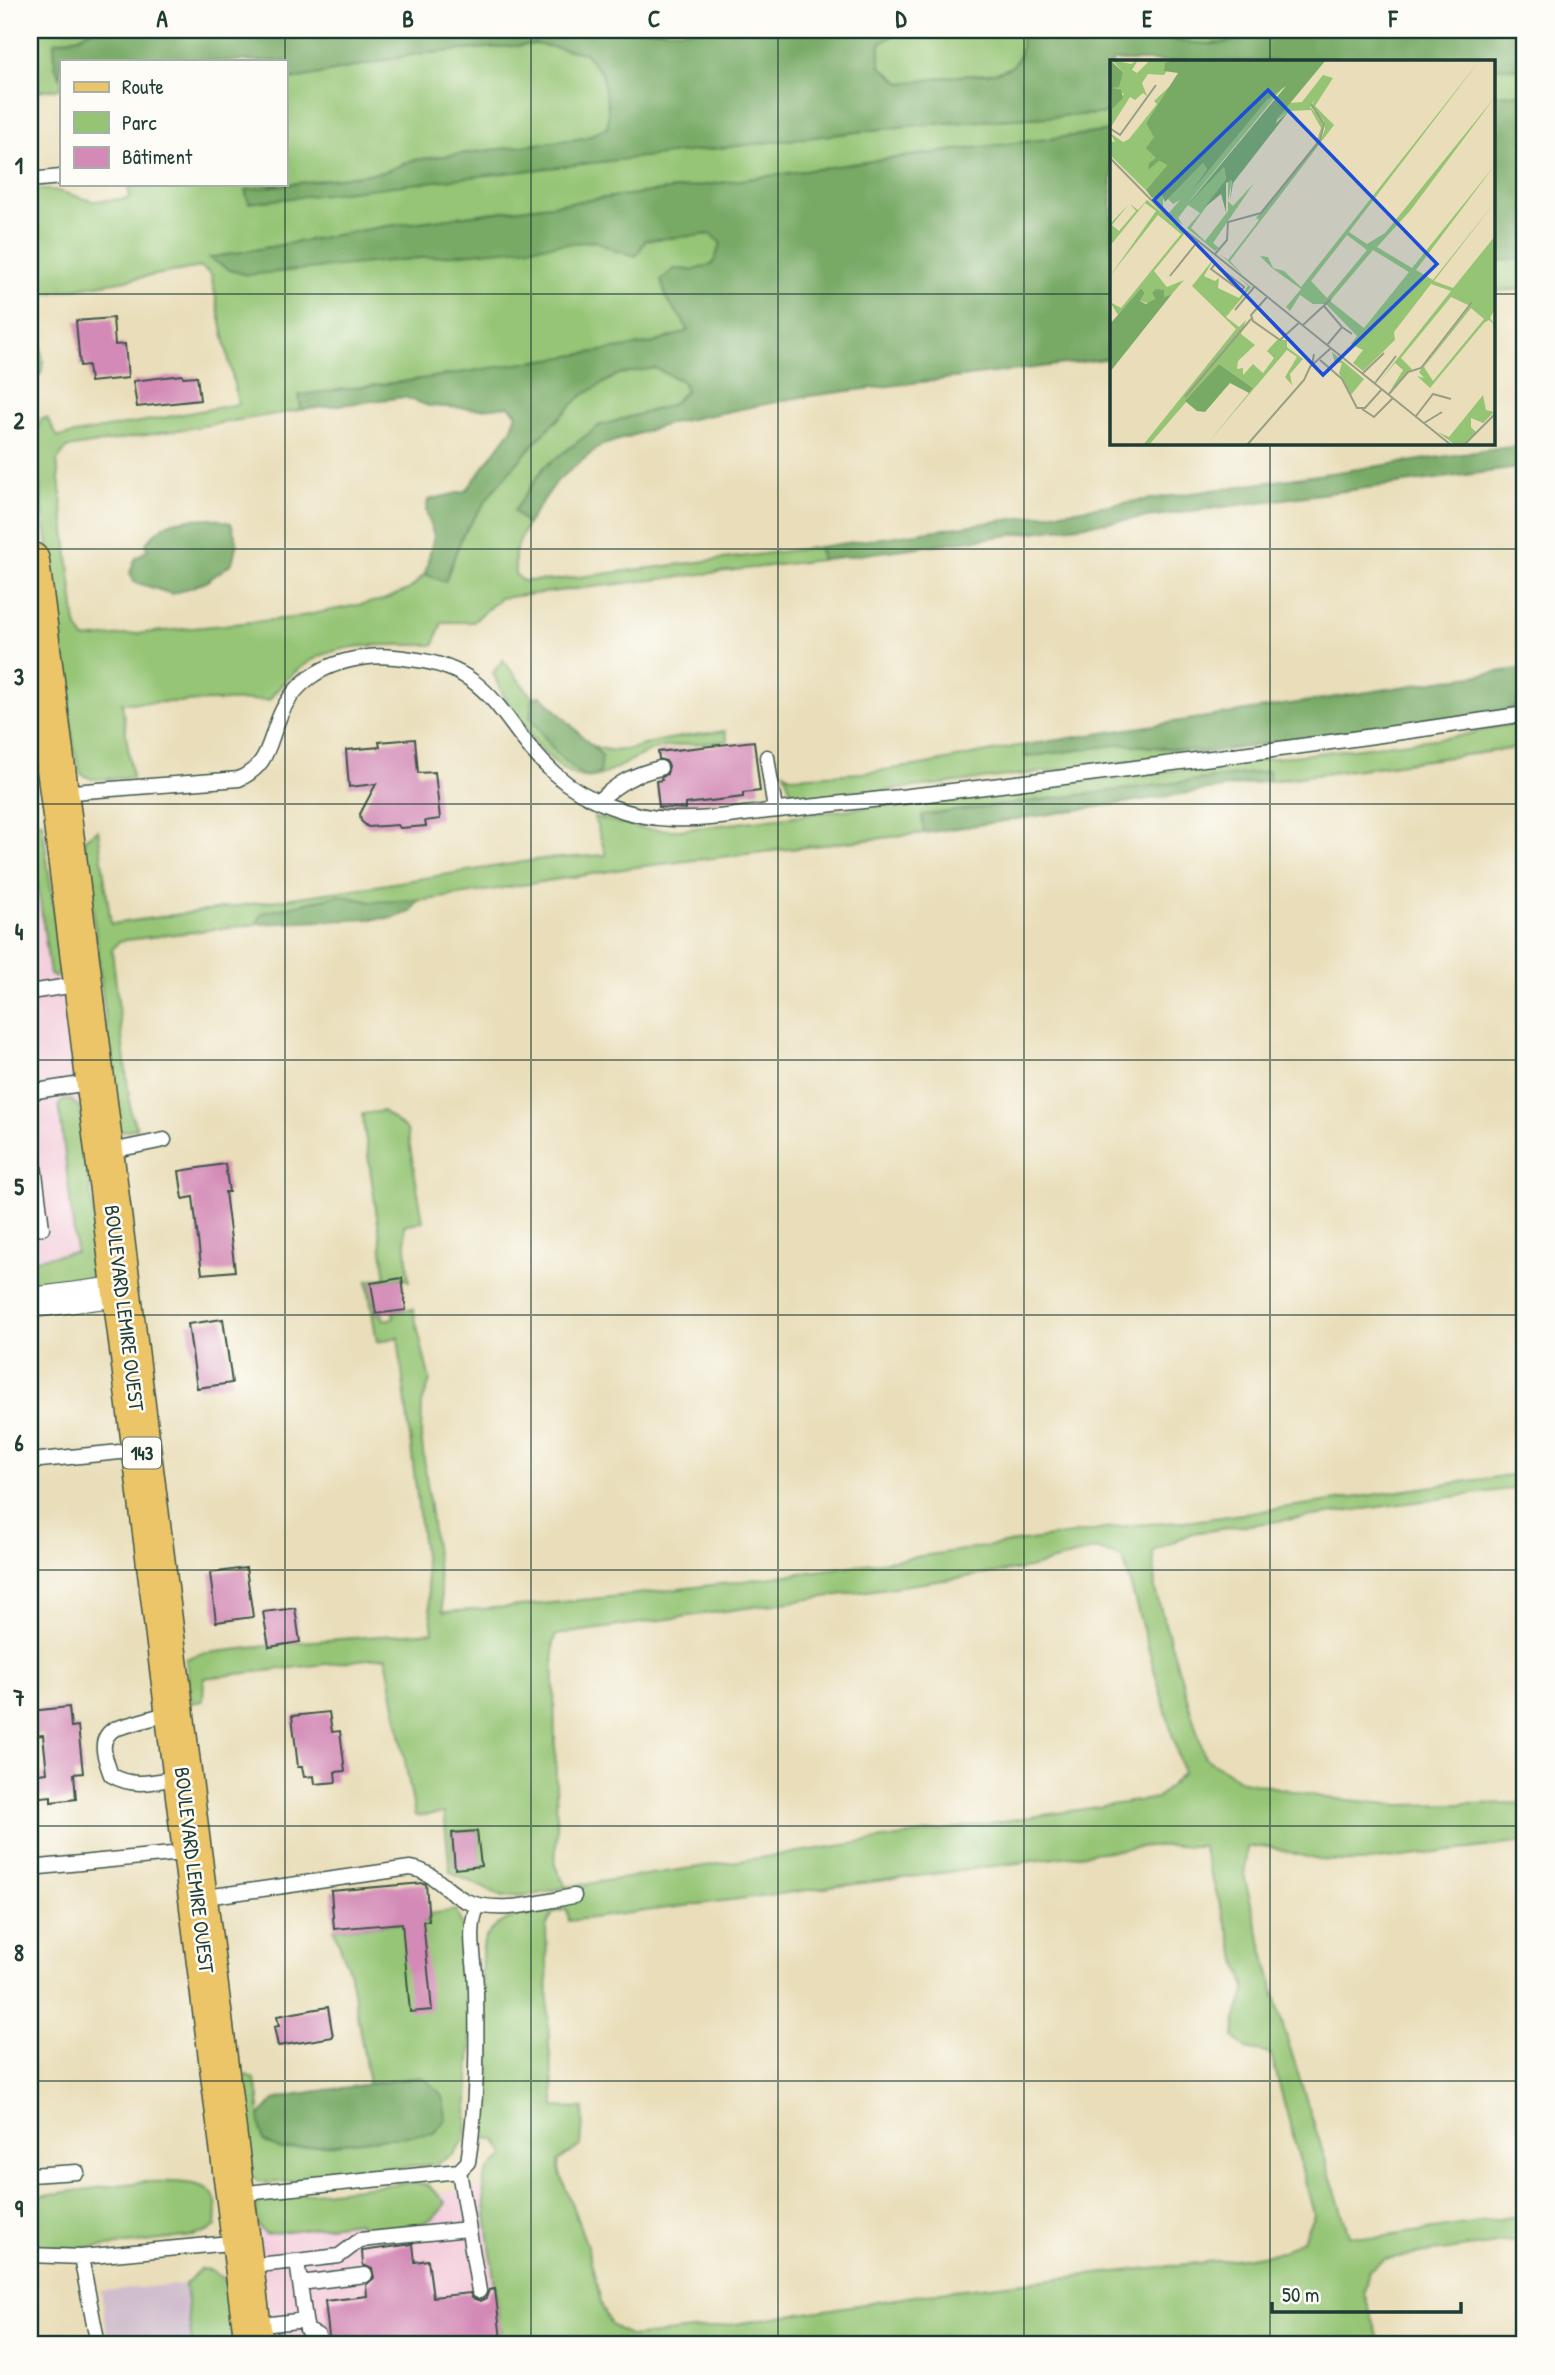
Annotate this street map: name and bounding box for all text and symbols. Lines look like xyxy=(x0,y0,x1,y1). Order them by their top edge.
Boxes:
text: A xyxy=(156,3,168,34)
text: B xyxy=(402,3,414,34)
text: C xyxy=(648,3,660,34)
text: D xyxy=(896,3,908,34)
text: E xyxy=(1142,3,1153,34)
text: F xyxy=(1388,3,1399,34)
legend xyxy=(60,60,287,186)
inset map xyxy=(1110,60,1496,444)
text: Route xyxy=(122,72,164,101)
text: Parc xyxy=(122,108,157,137)
text: Bâtiment xyxy=(122,142,193,171)
text: 1 xyxy=(15,150,23,181)
text: 2 xyxy=(14,405,25,436)
text: 3 xyxy=(14,661,24,692)
text: 4 xyxy=(15,916,24,947)
text: 5 xyxy=(14,1171,24,1202)
street label: BOULEVARD LEMIRE OUEST xyxy=(97,1203,152,1414)
text: 6 xyxy=(14,1427,24,1458)
road number: 143 xyxy=(123,1438,161,1469)
text: 7 xyxy=(12,1682,25,1713)
street label: BOULEVARD LEMIRE OUEST xyxy=(167,1765,222,1976)
text: 8 xyxy=(14,1937,24,1968)
text: 9 xyxy=(15,2193,24,2224)
scale bar xyxy=(1272,2270,1460,2314)
text: 50 m xyxy=(1282,2280,1319,2309)

